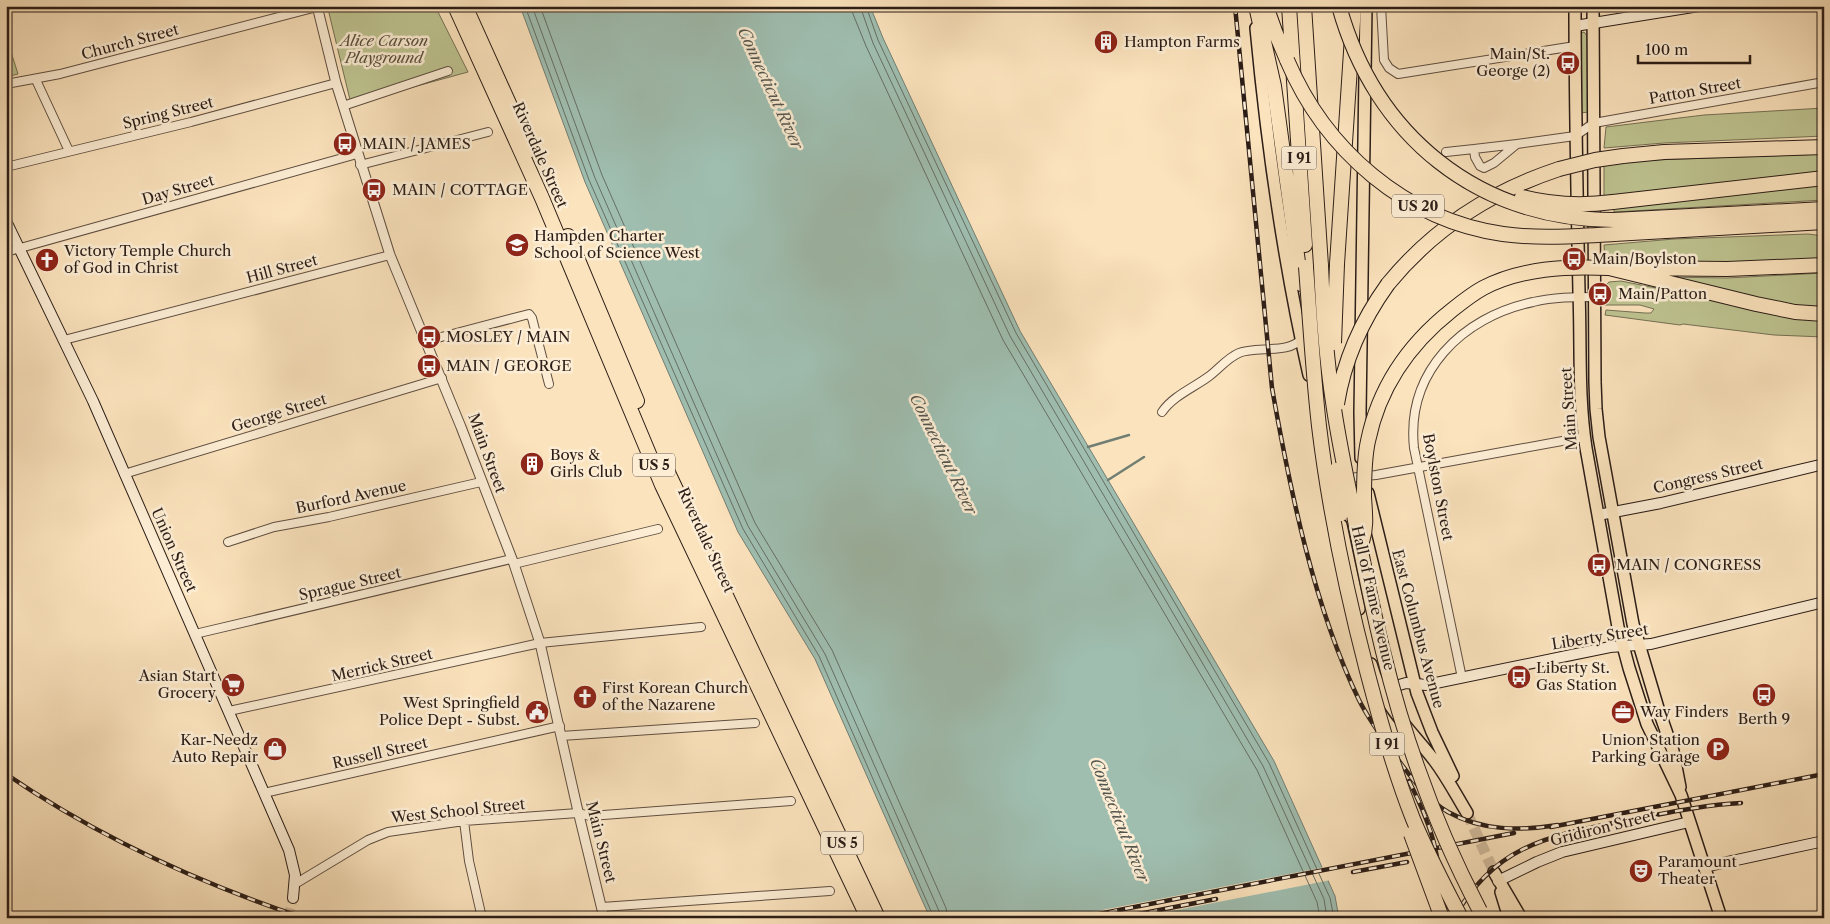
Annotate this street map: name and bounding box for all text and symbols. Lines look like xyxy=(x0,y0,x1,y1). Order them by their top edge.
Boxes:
street label: Church Street xyxy=(79,19,181,64)
water label: Connecticut River xyxy=(734,24,809,154)
building icon: Hampton Farms xyxy=(1093,29,1119,55)
park label: Alice Carson Playground xyxy=(338,31,428,67)
place label: Hampton Farms xyxy=(1124,32,1240,51)
scale bar xyxy=(1638,32,1750,64)
text: 100 m xyxy=(1645,40,1688,59)
place label: Main/St. George (2) xyxy=(1476,44,1550,80)
bus stop icon: Main/St. George (2) xyxy=(1555,50,1581,76)
street label: Patton Street xyxy=(1647,73,1743,108)
street label: Spring Street xyxy=(121,92,216,133)
street label: Riverdale Street xyxy=(509,99,573,211)
bus stop icon: MAIN / JAMES xyxy=(332,131,358,157)
place label: MAIN / JAMES xyxy=(362,134,471,153)
road number: I 91 xyxy=(1282,146,1316,170)
street label: Day Street xyxy=(140,170,217,209)
bus stop icon: MAIN / COTTAGE xyxy=(361,177,387,203)
place label: MAIN / COTTAGE xyxy=(392,180,528,199)
road number: US 20 xyxy=(1392,195,1444,218)
place label: Hampden Charter School of Science West xyxy=(534,226,700,262)
school or university icon: Hampden Charter School of Science West xyxy=(504,232,530,258)
place label: Victory Temple Church of God in Christ xyxy=(63,241,232,277)
bus stop icon: Main/Boylston xyxy=(1561,246,1587,272)
church icon: Victory Temple Church of God in Christ xyxy=(34,247,60,273)
place label: Main/Boylston xyxy=(1592,249,1697,268)
street label: Hill Street xyxy=(244,250,320,287)
bus stop icon: Main/Patton xyxy=(1587,281,1613,307)
place label: Main/Patton xyxy=(1618,284,1708,303)
bus stop icon: MOSLEY / MAIN xyxy=(416,324,442,350)
place label: MOSLEY / MAIN xyxy=(446,327,570,346)
bus stop icon: MAIN / GEORGE xyxy=(416,353,442,379)
place label: MAIN / GEORGE xyxy=(446,356,572,375)
street label: Main Street xyxy=(1556,366,1581,451)
street label: George Street xyxy=(229,389,329,436)
water label: Connecticut River xyxy=(906,390,983,519)
street label: Main Street xyxy=(464,410,511,496)
street label: Boylston Street xyxy=(1419,432,1458,543)
place label: Boys & Girls Club xyxy=(550,445,622,481)
building icon: Boys & Girls Club xyxy=(519,451,545,477)
street label: Congress Street xyxy=(1651,453,1765,497)
road number: US 5 xyxy=(633,454,675,476)
street label: Burford Avenue xyxy=(294,476,408,517)
street label: Riverdale Street xyxy=(674,484,739,596)
street label: Union Street xyxy=(147,505,202,596)
street label: Hall of Fame Avenue xyxy=(1348,524,1399,672)
street label: East Columbus Avenue xyxy=(1388,547,1449,711)
bus stop icon: MAIN / CONGRESS xyxy=(1586,552,1612,578)
place label: MAIN / CONGRESS xyxy=(1616,555,1761,574)
street label: Sprague Street xyxy=(297,562,404,605)
street label: Liberty Street xyxy=(1550,619,1650,654)
street label: Merrick Street xyxy=(329,643,435,685)
place label: Liberty St. Gas Station xyxy=(1536,658,1618,694)
bus stop icon: Liberty St. Gas Station xyxy=(1506,664,1532,690)
place label: Asian Start Grocery xyxy=(138,666,217,702)
supermarket icon: Asian Start Grocery xyxy=(220,672,246,698)
place label: First Korean Church of the Nazarene xyxy=(602,678,749,714)
bus stop icon: Berth 9 xyxy=(1751,682,1777,708)
church icon: First Korean Church of the Nazarene xyxy=(572,684,598,710)
place label: West Springfield Police Dept - Subst. xyxy=(379,693,520,729)
public building icon: West Springfield Police Dept - Subst. xyxy=(524,699,550,725)
office icon: Way Finders xyxy=(1610,699,1636,725)
place label: Way Finders xyxy=(1639,702,1729,721)
place label: Berth 9 xyxy=(1738,709,1790,728)
place label: Kar-Needz Auto Repair xyxy=(171,730,259,766)
place label: Union Station Parking Garage xyxy=(1591,730,1701,766)
street label: Russell Street xyxy=(330,732,430,773)
road number: I 91 xyxy=(1370,732,1404,756)
shop icon: Kar-Needz Auto Repair xyxy=(262,736,288,762)
parking icon: Union Station Parking Garage xyxy=(1705,736,1731,762)
water label: Connecticut River xyxy=(1086,755,1155,886)
street label: West School Street xyxy=(389,794,527,827)
street label: Main Street xyxy=(582,799,621,885)
street label: Gridiron Street xyxy=(1548,805,1658,850)
road number: US 5 xyxy=(821,831,863,854)
place label: Paramount Theater xyxy=(1658,852,1738,888)
theatre icon: Paramount Theater xyxy=(1628,858,1654,884)

